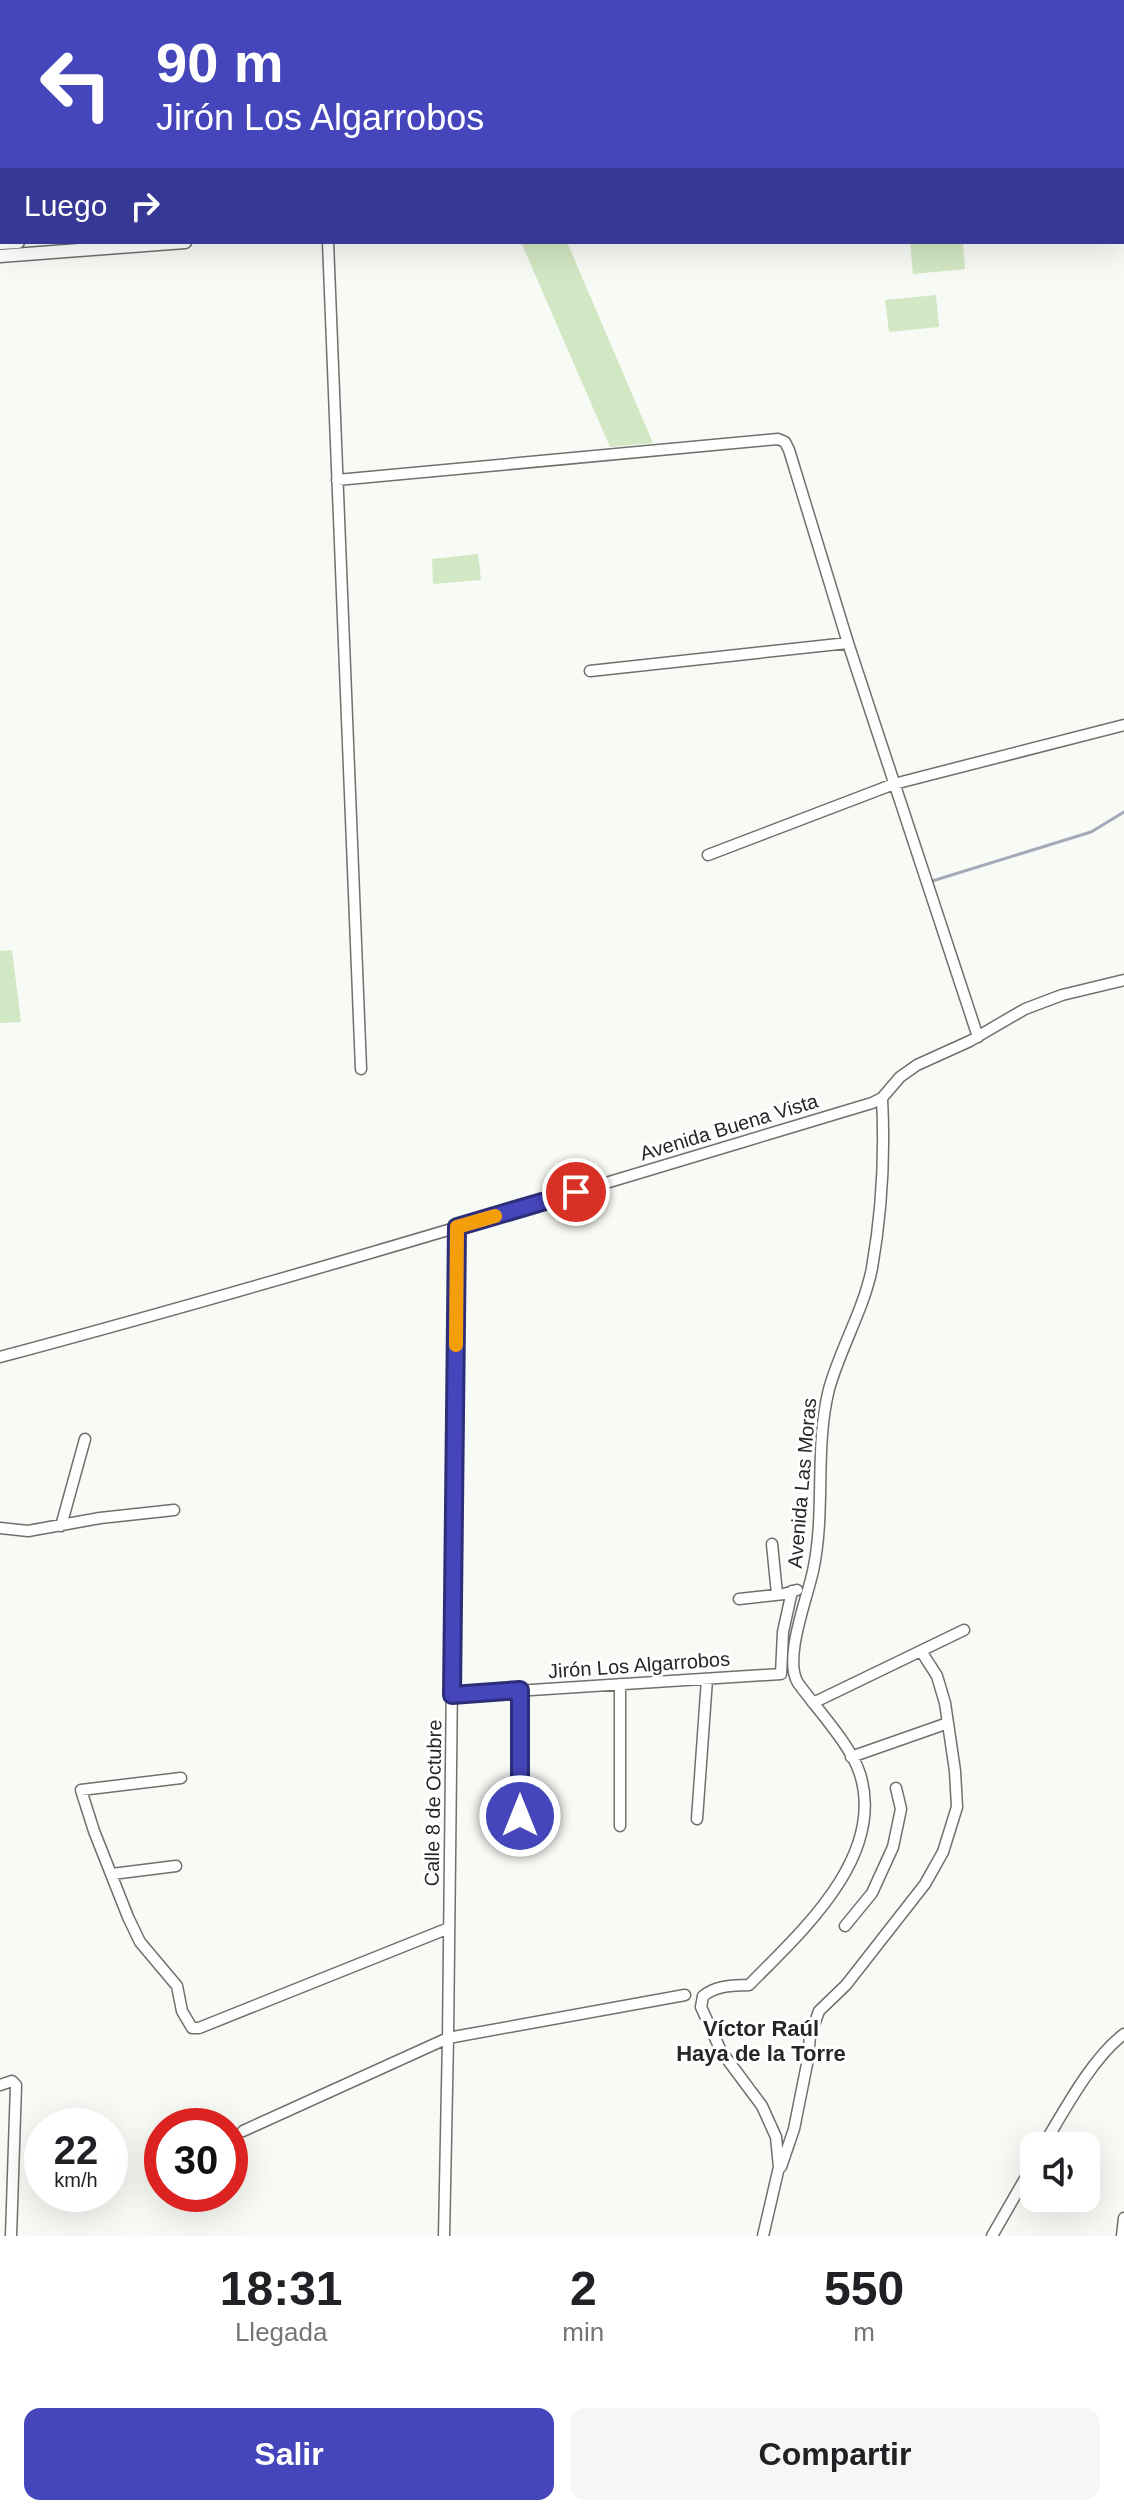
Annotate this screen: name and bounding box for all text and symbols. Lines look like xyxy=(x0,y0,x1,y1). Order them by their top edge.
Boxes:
text: 90 m xyxy=(156,31,284,94)
icon: left xyxy=(24,32,128,136)
text: Jirón Los Algarrobos xyxy=(156,97,484,138)
icon: right xyxy=(123,184,167,228)
text: Luego xyxy=(24,189,107,222)
street label: Avenida Buena Vista xyxy=(637,1089,821,1165)
pin xyxy=(542,1158,610,1226)
icon: arrive xyxy=(554,1170,598,1214)
street label: Avenida Las Moras xyxy=(784,1397,820,1569)
street label: Jirón Los Algarrobos xyxy=(547,1648,731,1682)
street label: Calle 8 de Octubre xyxy=(421,1719,445,1887)
position arrow xyxy=(478,1774,562,1858)
district label: Víctor Raúl Haya de la Torre xyxy=(676,2016,846,2066)
speed limit sign: 30 xyxy=(144,2108,248,2212)
text: 22 xyxy=(54,2128,98,2172)
map controls xyxy=(1020,2132,1100,2212)
button: sound xyxy=(1020,2132,1100,2212)
text: km/h xyxy=(54,2169,98,2191)
text: 18:31 xyxy=(220,2262,343,2315)
text: 2 xyxy=(570,2262,597,2315)
text: 550 xyxy=(824,2262,904,2315)
text: Llegada xyxy=(235,2317,327,2347)
text: min xyxy=(562,2317,604,2347)
text: m xyxy=(853,2317,875,2347)
button: Salir xyxy=(24,2408,554,2500)
button: Compartir xyxy=(570,2408,1100,2500)

